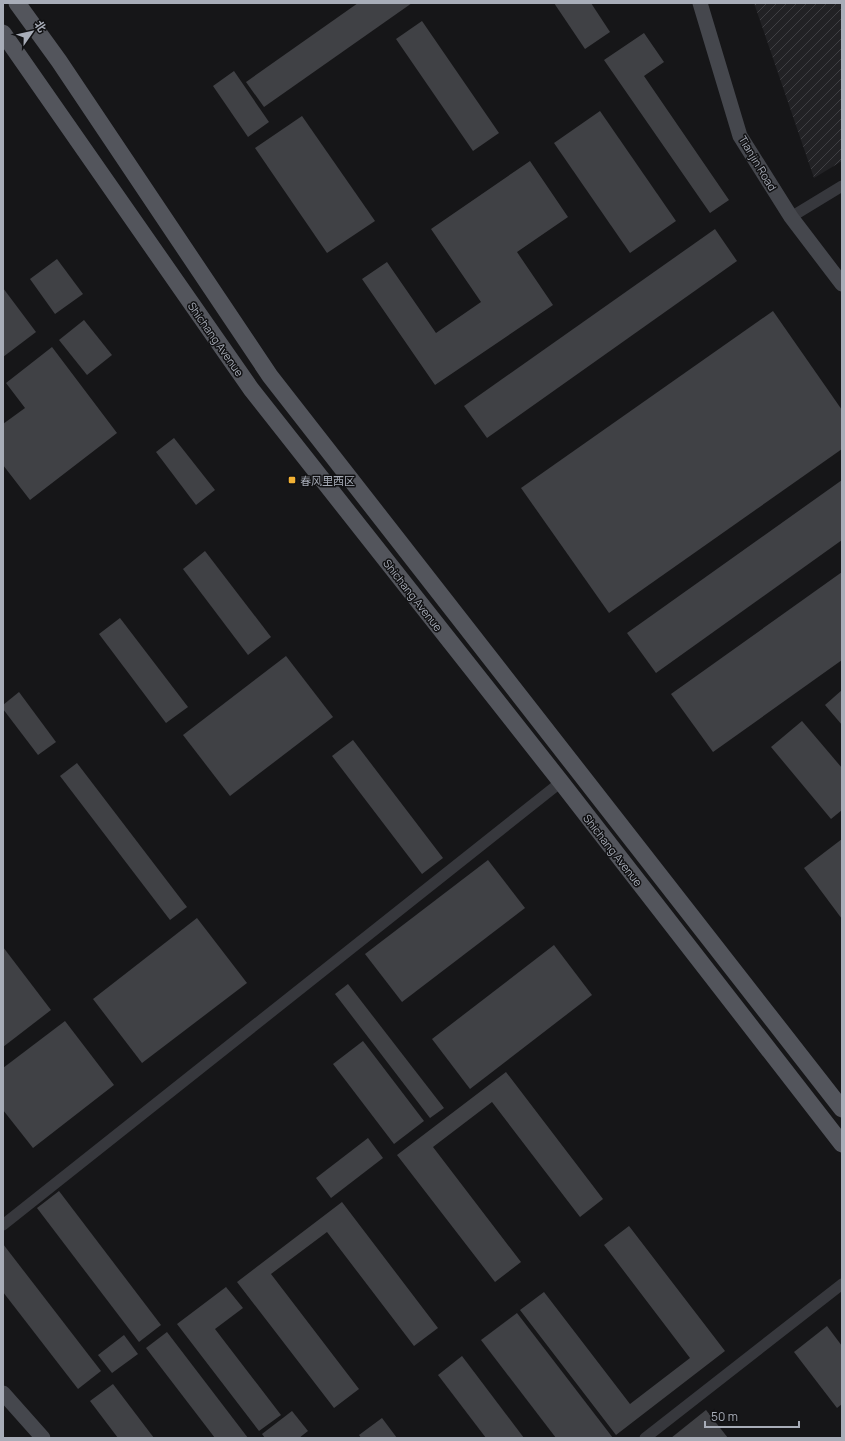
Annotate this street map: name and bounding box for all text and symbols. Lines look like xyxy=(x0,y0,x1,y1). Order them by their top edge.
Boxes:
north arrow xyxy=(12,12,52,52)
text: 北 xyxy=(31,17,50,35)
street label: Tianjin Road xyxy=(736,133,780,193)
street label: Shichang Avenue xyxy=(185,299,248,380)
place label: 春风里西区 xyxy=(300,473,355,488)
marker: 春风里西区 xyxy=(287,475,297,485)
street label: Shichang Avenue xyxy=(380,556,446,635)
street label: Shichang Avenue xyxy=(580,811,646,890)
scale bar xyxy=(705,1403,799,1429)
text: 50 m xyxy=(711,1408,738,1425)

